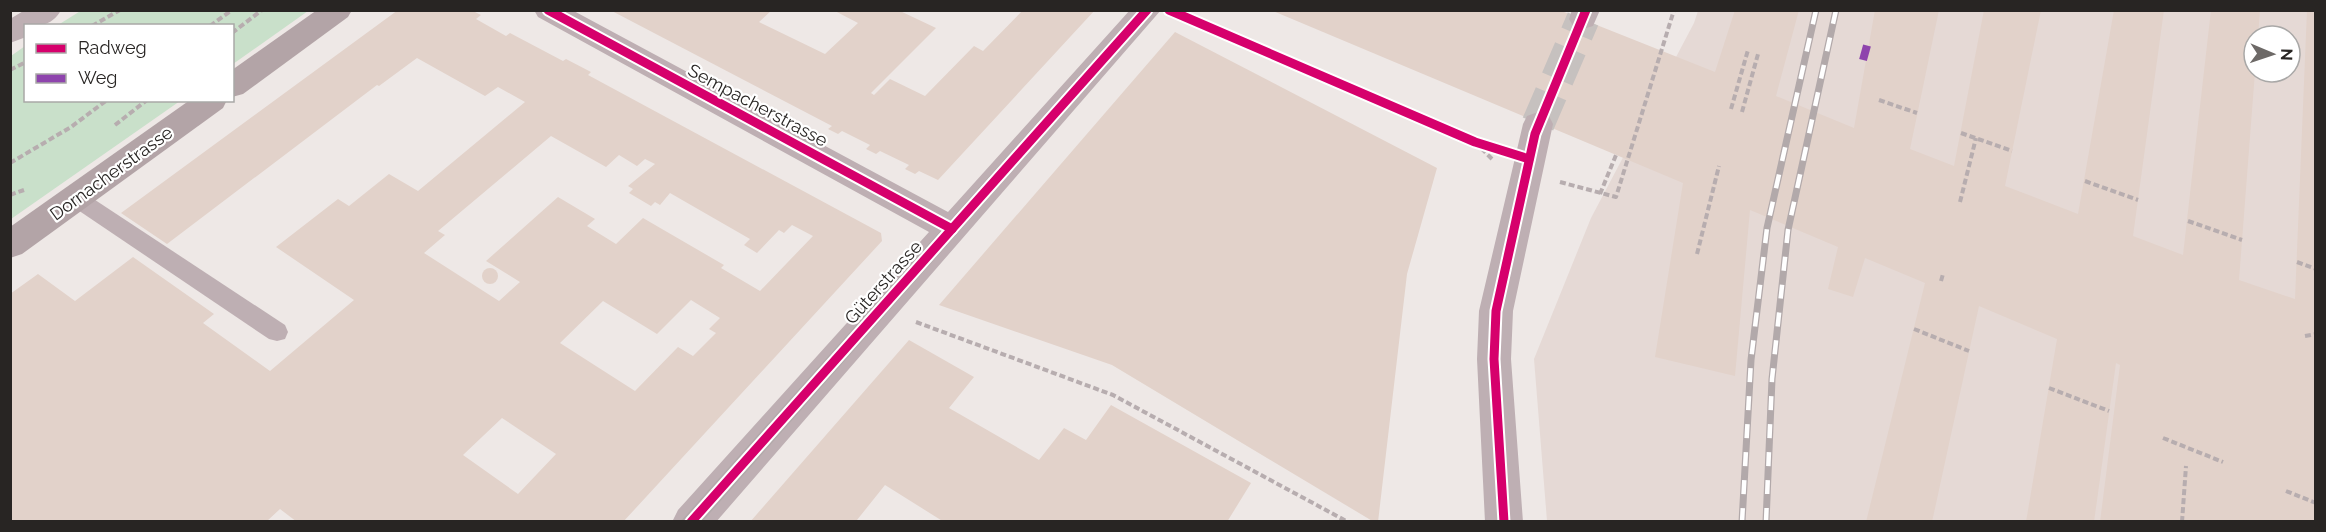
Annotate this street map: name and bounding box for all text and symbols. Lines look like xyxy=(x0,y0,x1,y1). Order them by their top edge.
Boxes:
legend xyxy=(24,24,234,102)
north arrow xyxy=(2242,24,2302,84)
text: Radweg xyxy=(78,37,147,58)
text: N xyxy=(2277,48,2296,61)
street label: Sempacherstrasse xyxy=(685,59,832,151)
text: Weg xyxy=(78,67,117,88)
street label: Dornacherstrasse xyxy=(46,121,177,224)
street label: Güterstrasse xyxy=(840,236,926,328)

